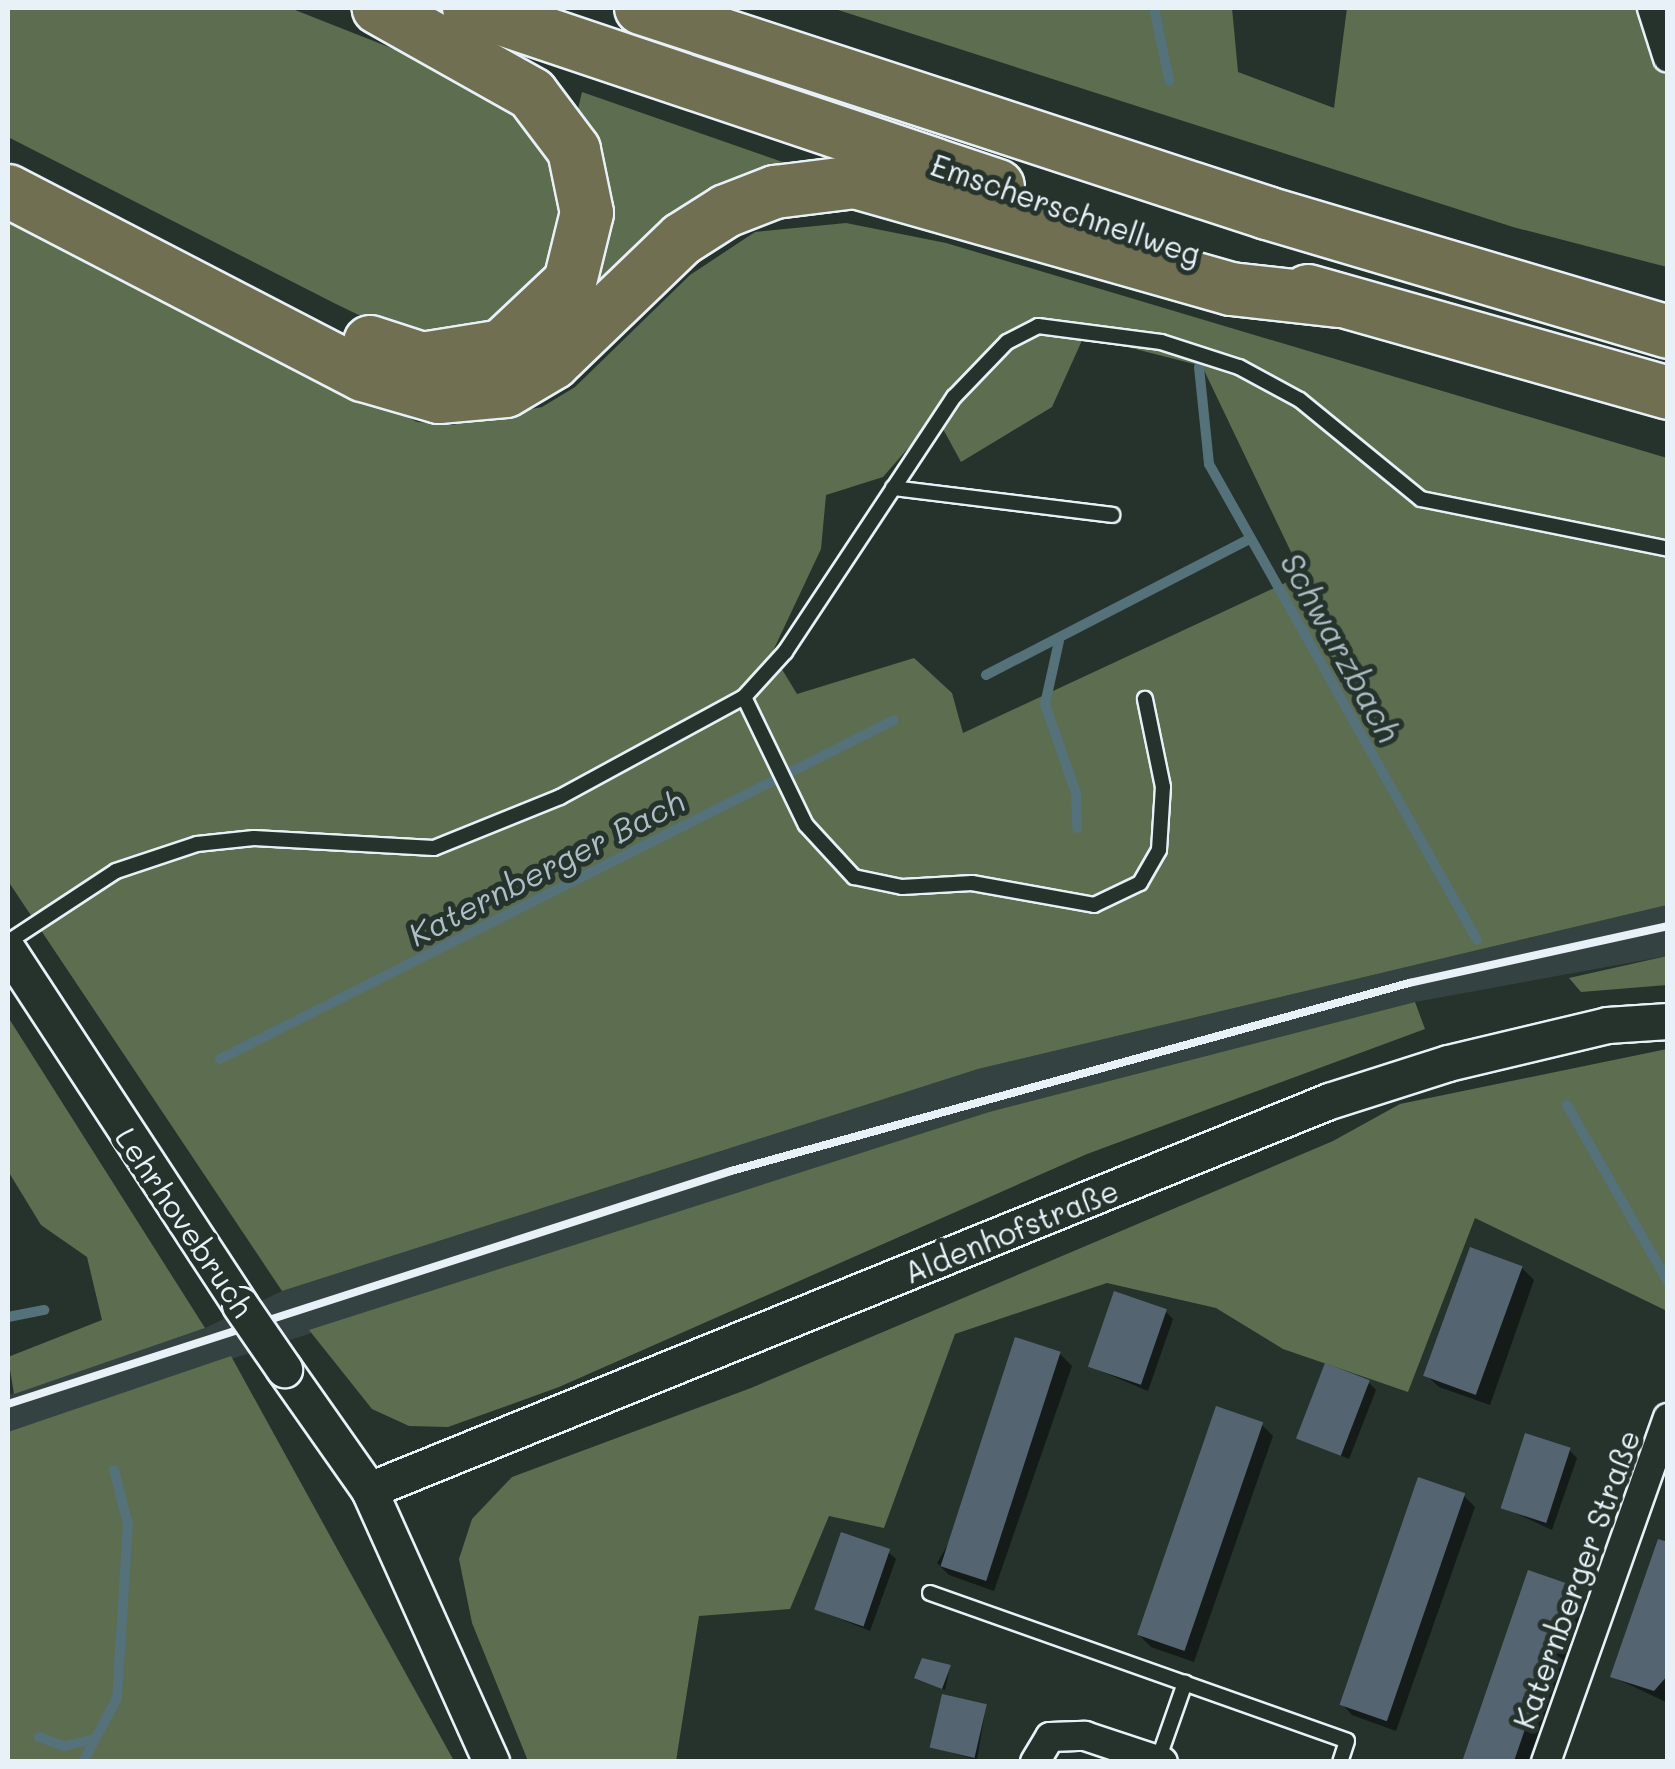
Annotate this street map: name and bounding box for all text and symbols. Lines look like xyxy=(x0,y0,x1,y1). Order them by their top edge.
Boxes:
street label: Emscherschnellweg xyxy=(927,146,1205,272)
water label: Schwarzbach xyxy=(1273,546,1409,748)
water label: Katernberger Bach xyxy=(402,781,690,953)
street label: Lehrhovebruch xyxy=(108,1120,262,1324)
street label: Aldenhofstraße xyxy=(899,1172,1123,1290)
street label: Katernberger Straße xyxy=(1505,1425,1647,1733)

